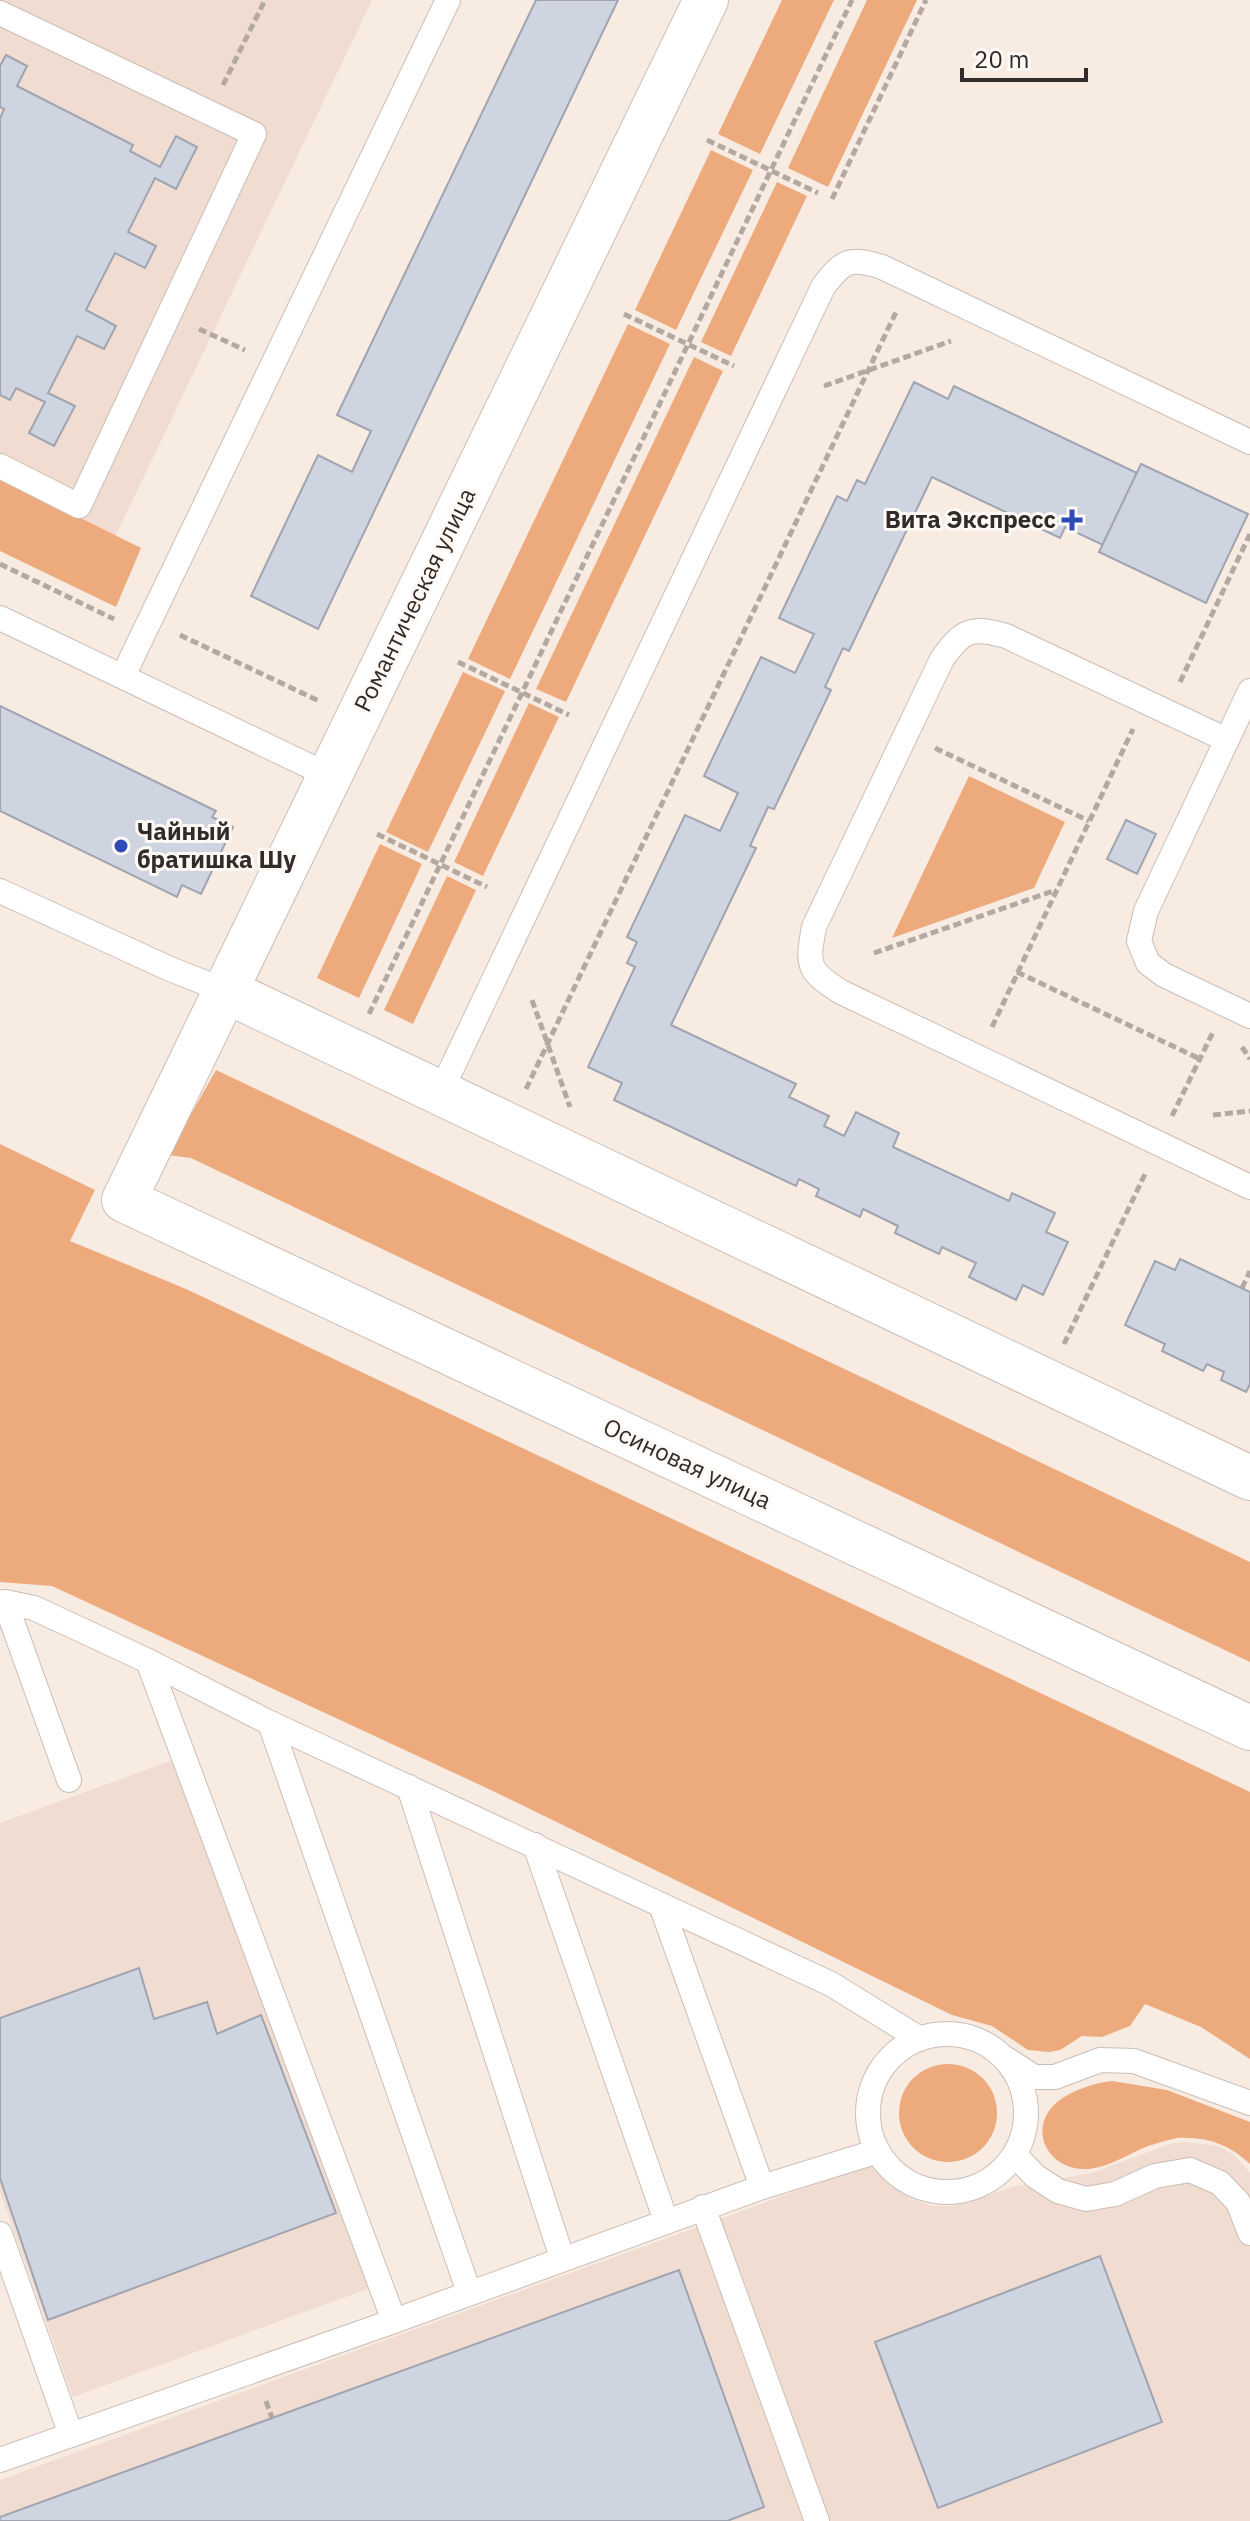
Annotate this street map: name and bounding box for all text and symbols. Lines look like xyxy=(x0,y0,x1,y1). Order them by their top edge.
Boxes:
scale bar xyxy=(962,32,1086,82)
text: 20 m xyxy=(974,43,1029,75)
street label: Романтическая улица xyxy=(346,482,482,717)
place label: Вита Экспресс xyxy=(885,503,1056,535)
marker: Вита Экспресс xyxy=(1063,511,1081,529)
place label: Чайный братишка Шу xyxy=(137,815,296,875)
marker: Чайный братишка Шу xyxy=(112,837,130,855)
street label: Осиновая улица xyxy=(598,1410,777,1516)

